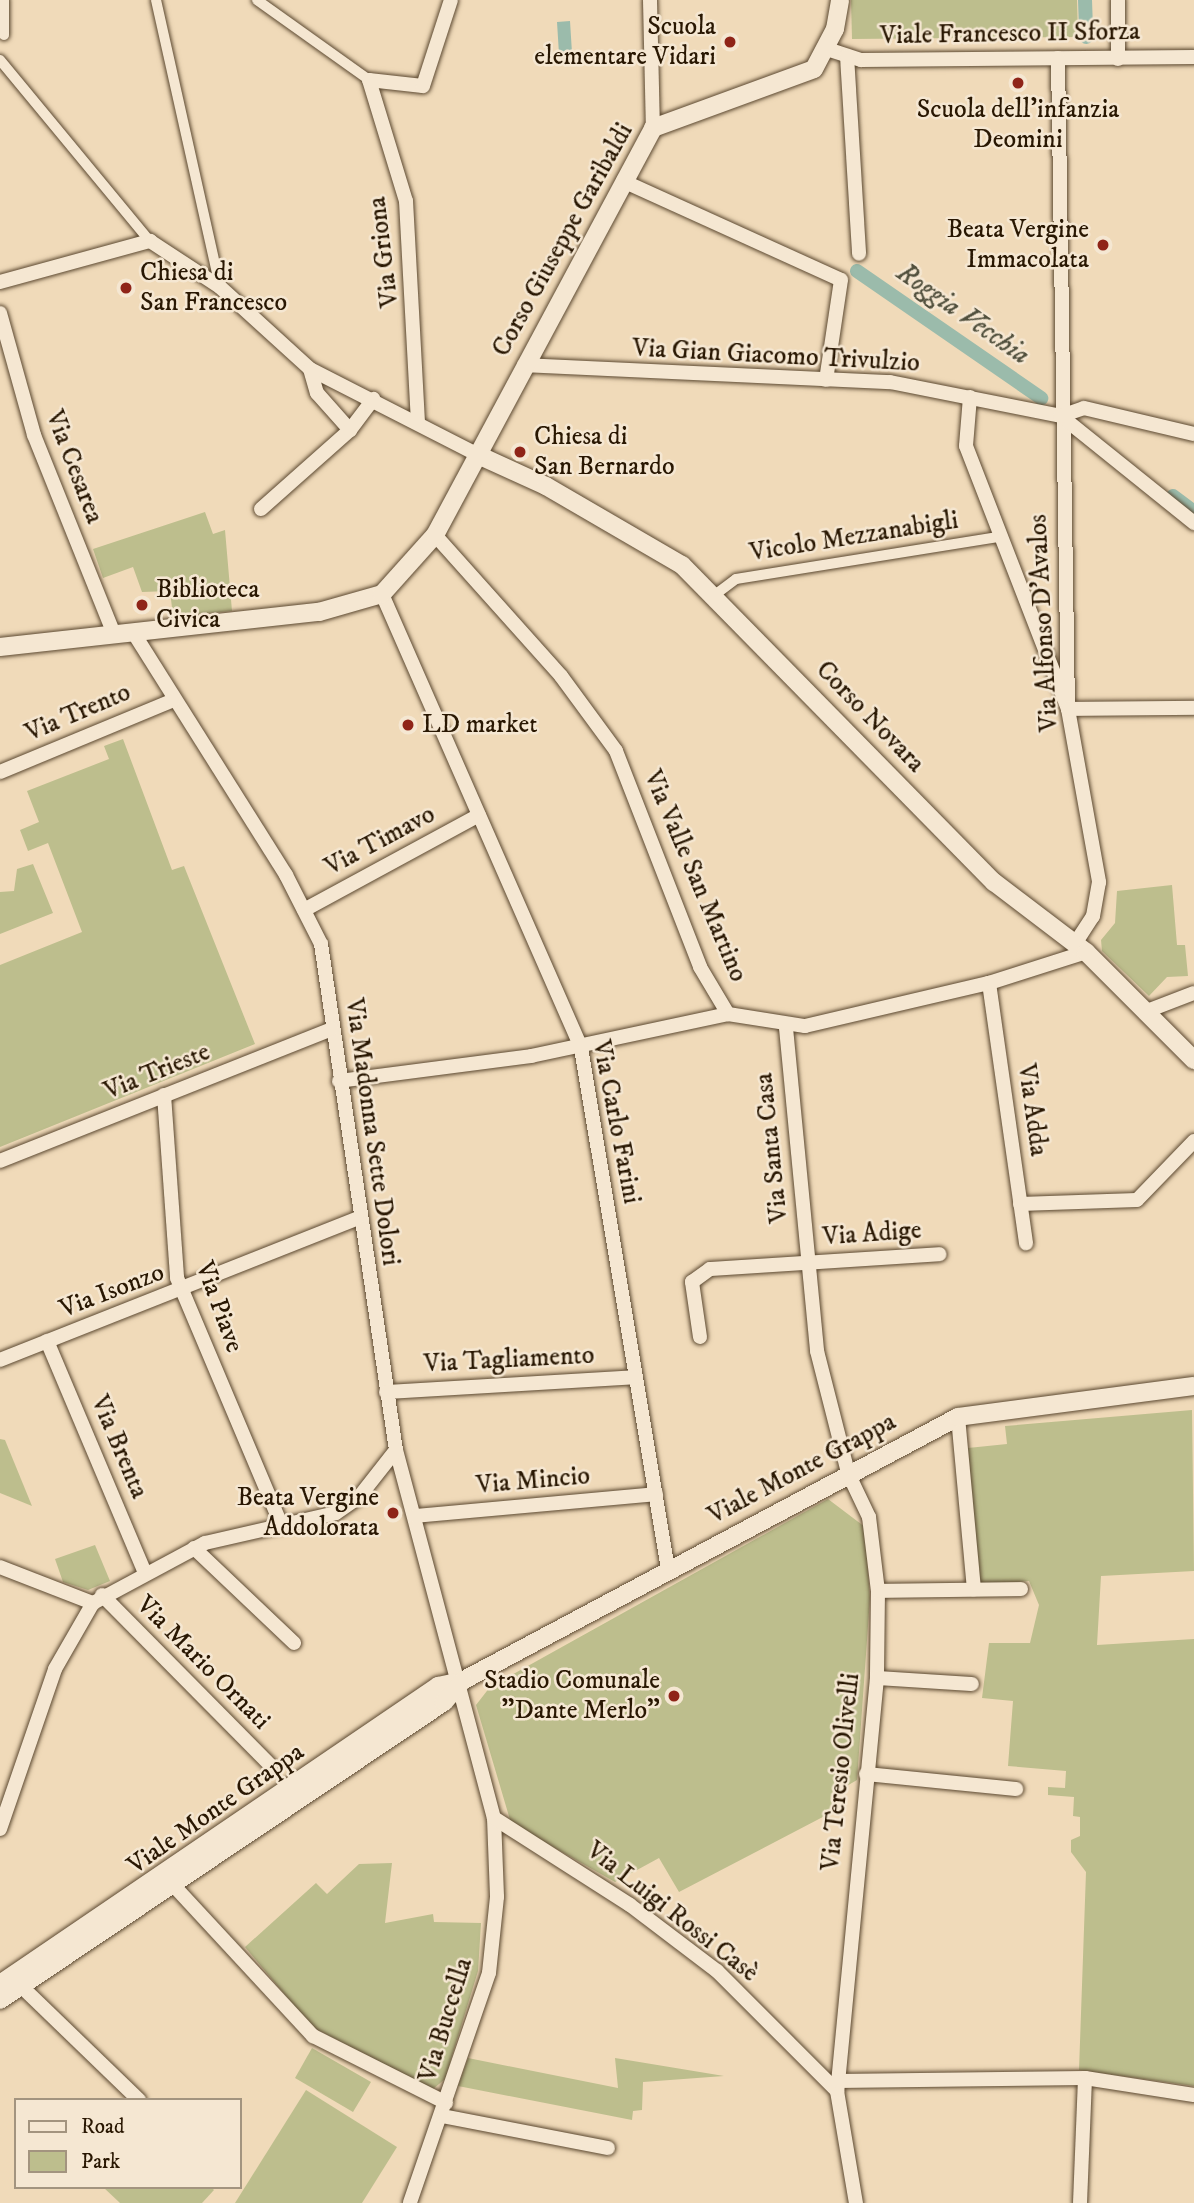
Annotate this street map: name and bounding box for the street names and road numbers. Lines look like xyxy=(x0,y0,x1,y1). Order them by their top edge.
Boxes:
street label: Viale Francesco II Sforza xyxy=(880,16,1140,52)
street label: Corso Giuseppe Garibaldi xyxy=(486,118,640,362)
street label: Via Griona xyxy=(362,195,406,309)
street label: Via Gian Giacomo Trivulzio xyxy=(631,333,921,379)
street label: Via Cesarea xyxy=(38,406,110,528)
street label: Vicolo Mezzanabigli xyxy=(747,505,961,569)
street label: Via Alfonso D'Avalos xyxy=(1023,513,1065,733)
street label: Corso Novara xyxy=(809,655,931,779)
street label: Via Trento xyxy=(21,677,135,749)
street label: Via Valle San Martino xyxy=(636,766,754,986)
street label: Via Timavo xyxy=(320,799,440,883)
street label: Via Madonna Sette Dolori xyxy=(338,996,406,1268)
street label: Via Trieste xyxy=(99,1037,215,1107)
street label: Via Carlo Farini xyxy=(585,1037,647,1207)
street label: Via Adda xyxy=(1010,1062,1054,1158)
street label: Via Santa Casa xyxy=(749,1071,795,1225)
street label: Via Adige xyxy=(821,1215,923,1253)
street label: Via Isonzo xyxy=(55,1257,169,1325)
street label: Via Piave xyxy=(188,1257,250,1357)
street label: Via Tagliamento xyxy=(423,1340,595,1380)
street label: Via Brenta xyxy=(83,1391,155,1503)
street label: Viale Monte Grappa xyxy=(703,1406,901,1532)
street label: Via Mincio xyxy=(475,1460,591,1502)
street label: Via Mario Ornati xyxy=(129,1589,277,1737)
street label: Via Teresio Olivelli xyxy=(815,1672,867,1872)
street label: Viale Monte Grappa xyxy=(122,1736,310,1882)
street label: Via Luigi Rossi Casè xyxy=(580,1835,764,1989)
street label: Via Buccella xyxy=(412,1954,480,2086)

